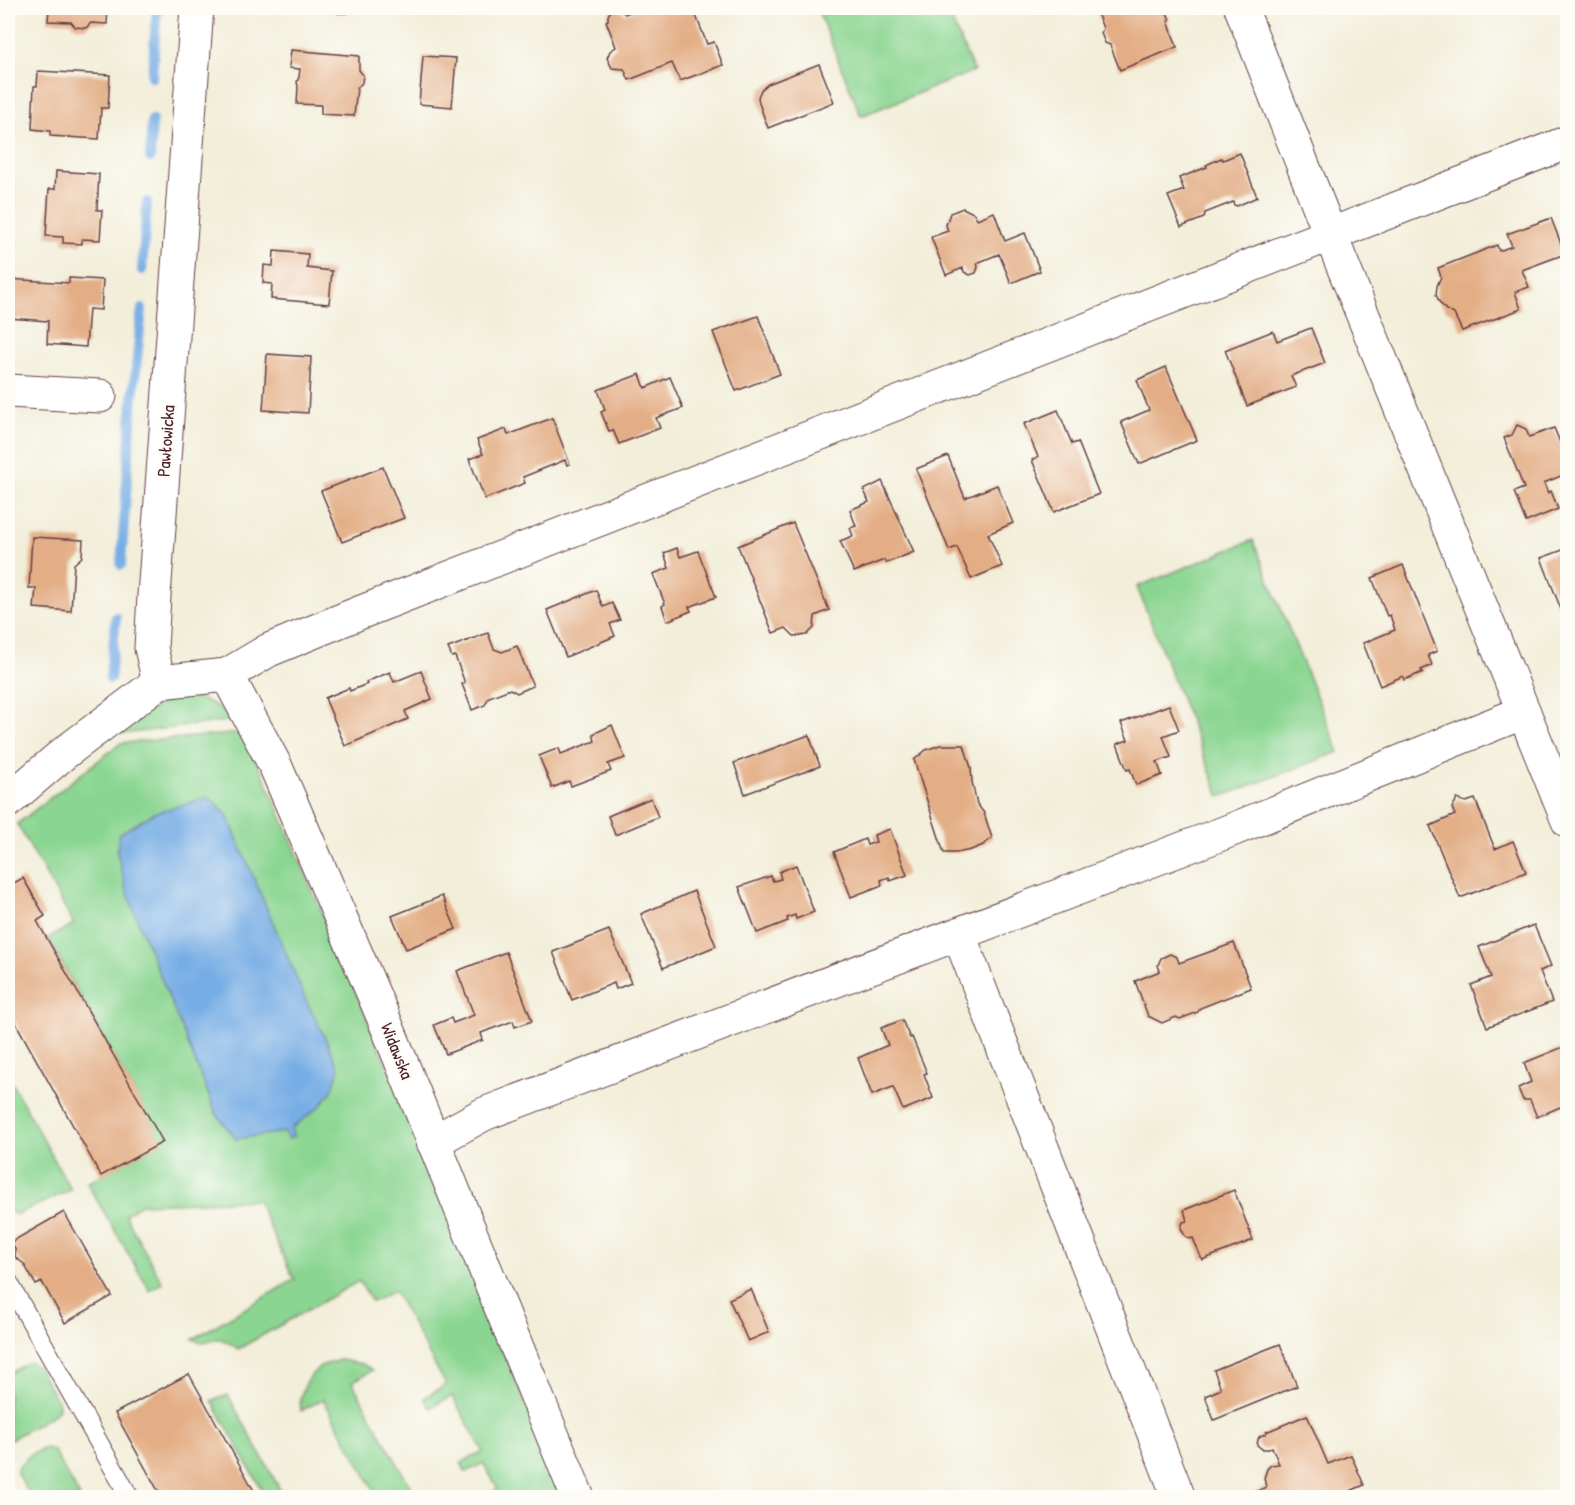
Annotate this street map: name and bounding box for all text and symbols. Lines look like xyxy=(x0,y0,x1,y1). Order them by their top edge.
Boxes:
street label: Pawłowicka xyxy=(151,404,180,478)
street label: Widawska xyxy=(375,1019,420,1083)

